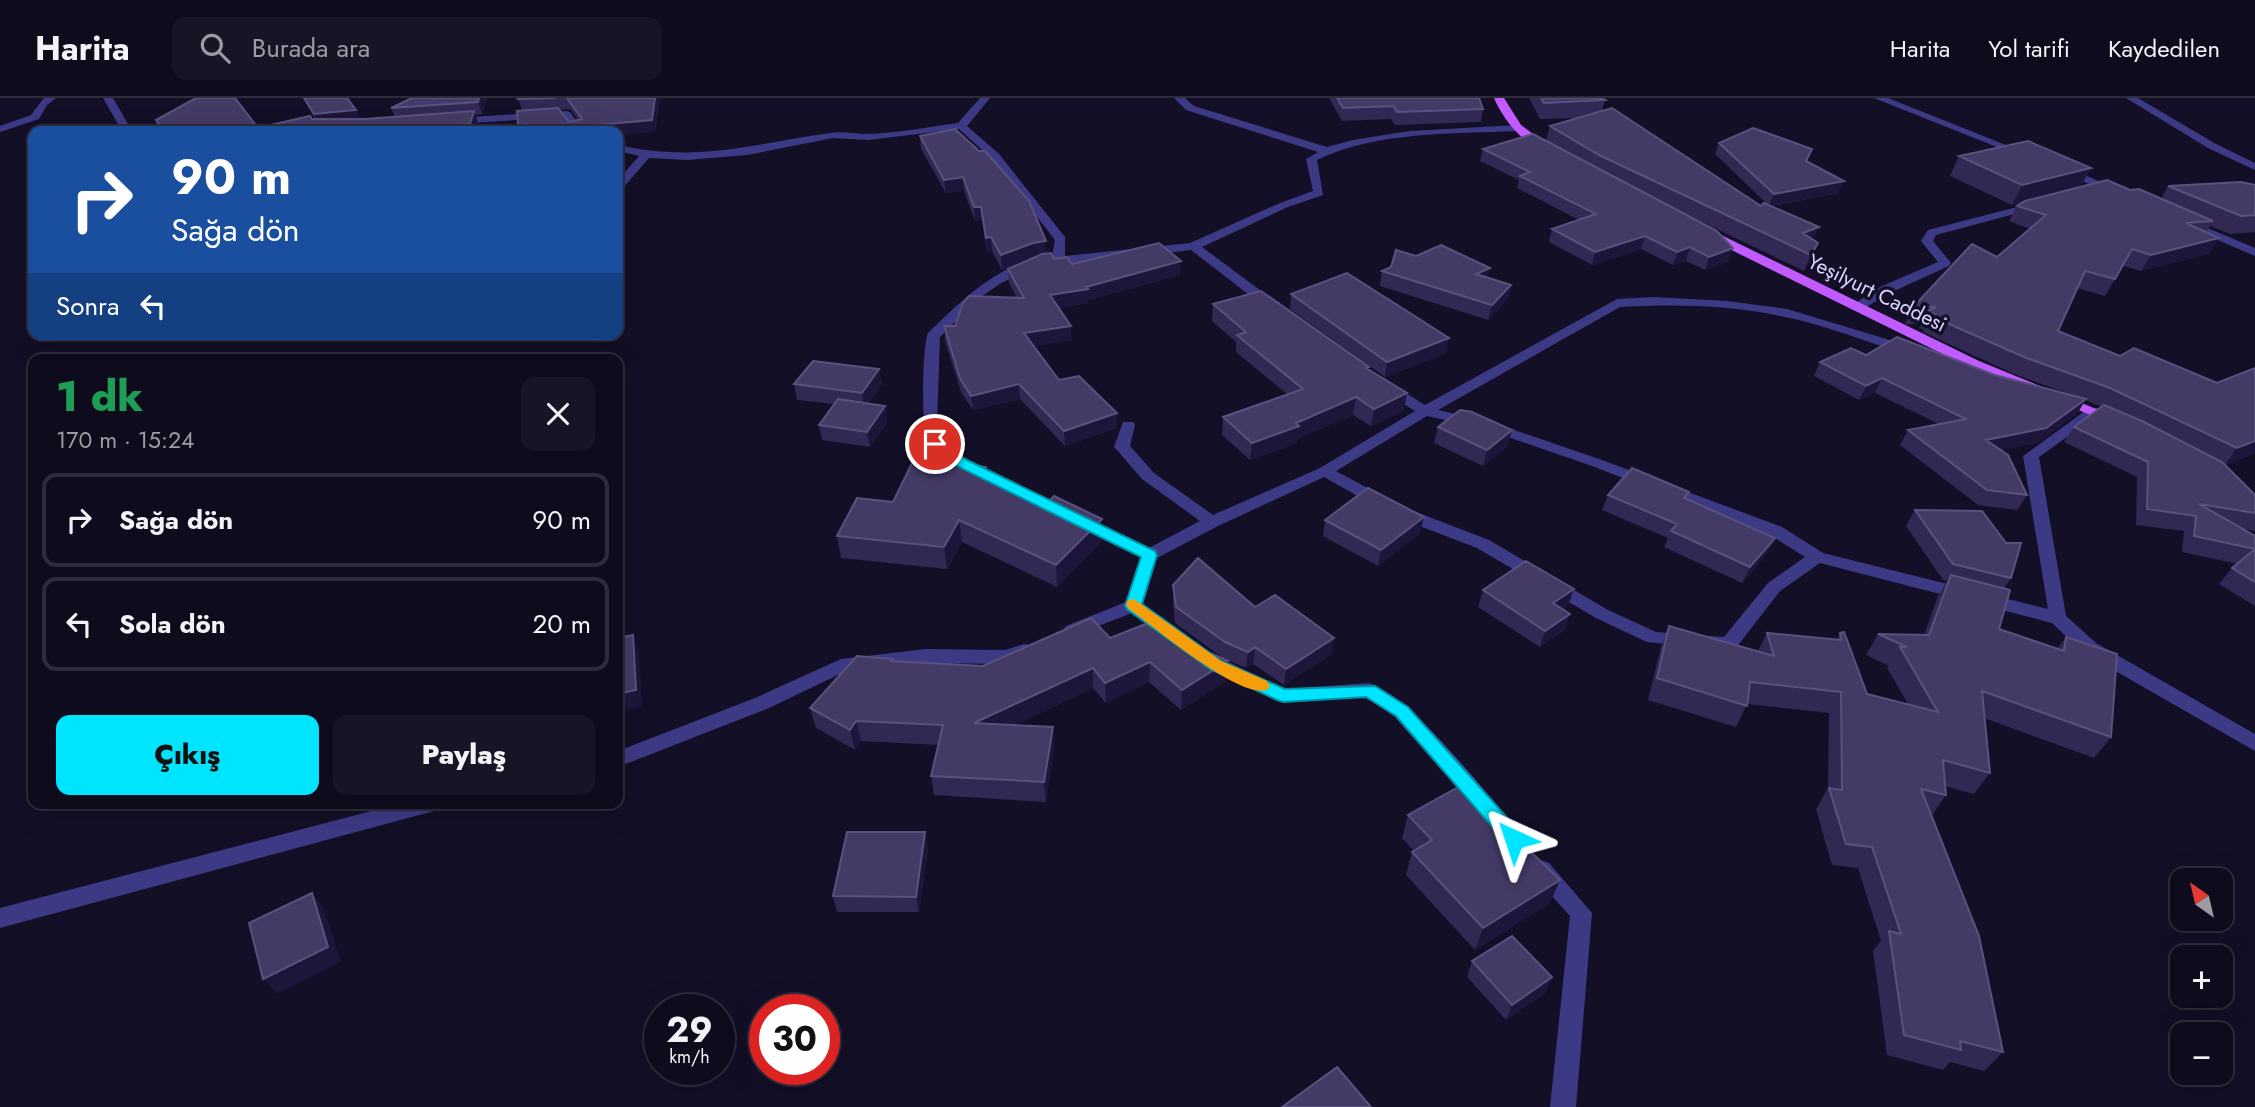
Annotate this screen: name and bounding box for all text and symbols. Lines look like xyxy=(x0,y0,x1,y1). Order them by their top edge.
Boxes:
search box xyxy=(172,17,662,80)
text: Harita xyxy=(35,25,130,72)
icon: search xyxy=(196,29,234,67)
text: Burada ara xyxy=(252,29,370,67)
text: Harita xyxy=(1890,31,1950,66)
text: Yol tarifi xyxy=(1988,31,2070,66)
text: Kaydedilen xyxy=(2108,31,2220,66)
text: 90 m xyxy=(171,142,291,212)
icon: right xyxy=(56,154,147,245)
text: Sağa dön xyxy=(171,207,300,253)
street label: Yeşilyurt Caddesi xyxy=(1802,246,1952,340)
text: Sonra xyxy=(56,287,120,325)
icon: left xyxy=(134,287,172,325)
text: 1 dk xyxy=(56,366,143,427)
button: close xyxy=(521,377,595,451)
pin xyxy=(905,414,965,474)
text: 170 m · 15:24 xyxy=(56,423,194,457)
icon: arrive xyxy=(916,425,954,463)
icon: right xyxy=(60,501,98,539)
text: Sağa dön xyxy=(119,501,233,539)
text: 90 m xyxy=(532,501,591,539)
icon: left xyxy=(60,605,98,643)
text: Sola dön xyxy=(119,605,226,643)
text: 20 m xyxy=(533,605,591,643)
button: Çıkış xyxy=(56,715,319,795)
button: Paylaş xyxy=(333,715,595,795)
position arrow xyxy=(1477,802,1551,876)
north arrow xyxy=(2170,868,2233,931)
map controls xyxy=(2170,868,2233,1085)
button: + xyxy=(2170,945,2233,1008)
speed limit sign: 30 xyxy=(749,994,840,1085)
text: 29 xyxy=(666,1005,713,1055)
button: − xyxy=(2170,1022,2233,1085)
text: km/h xyxy=(669,1044,710,1070)

